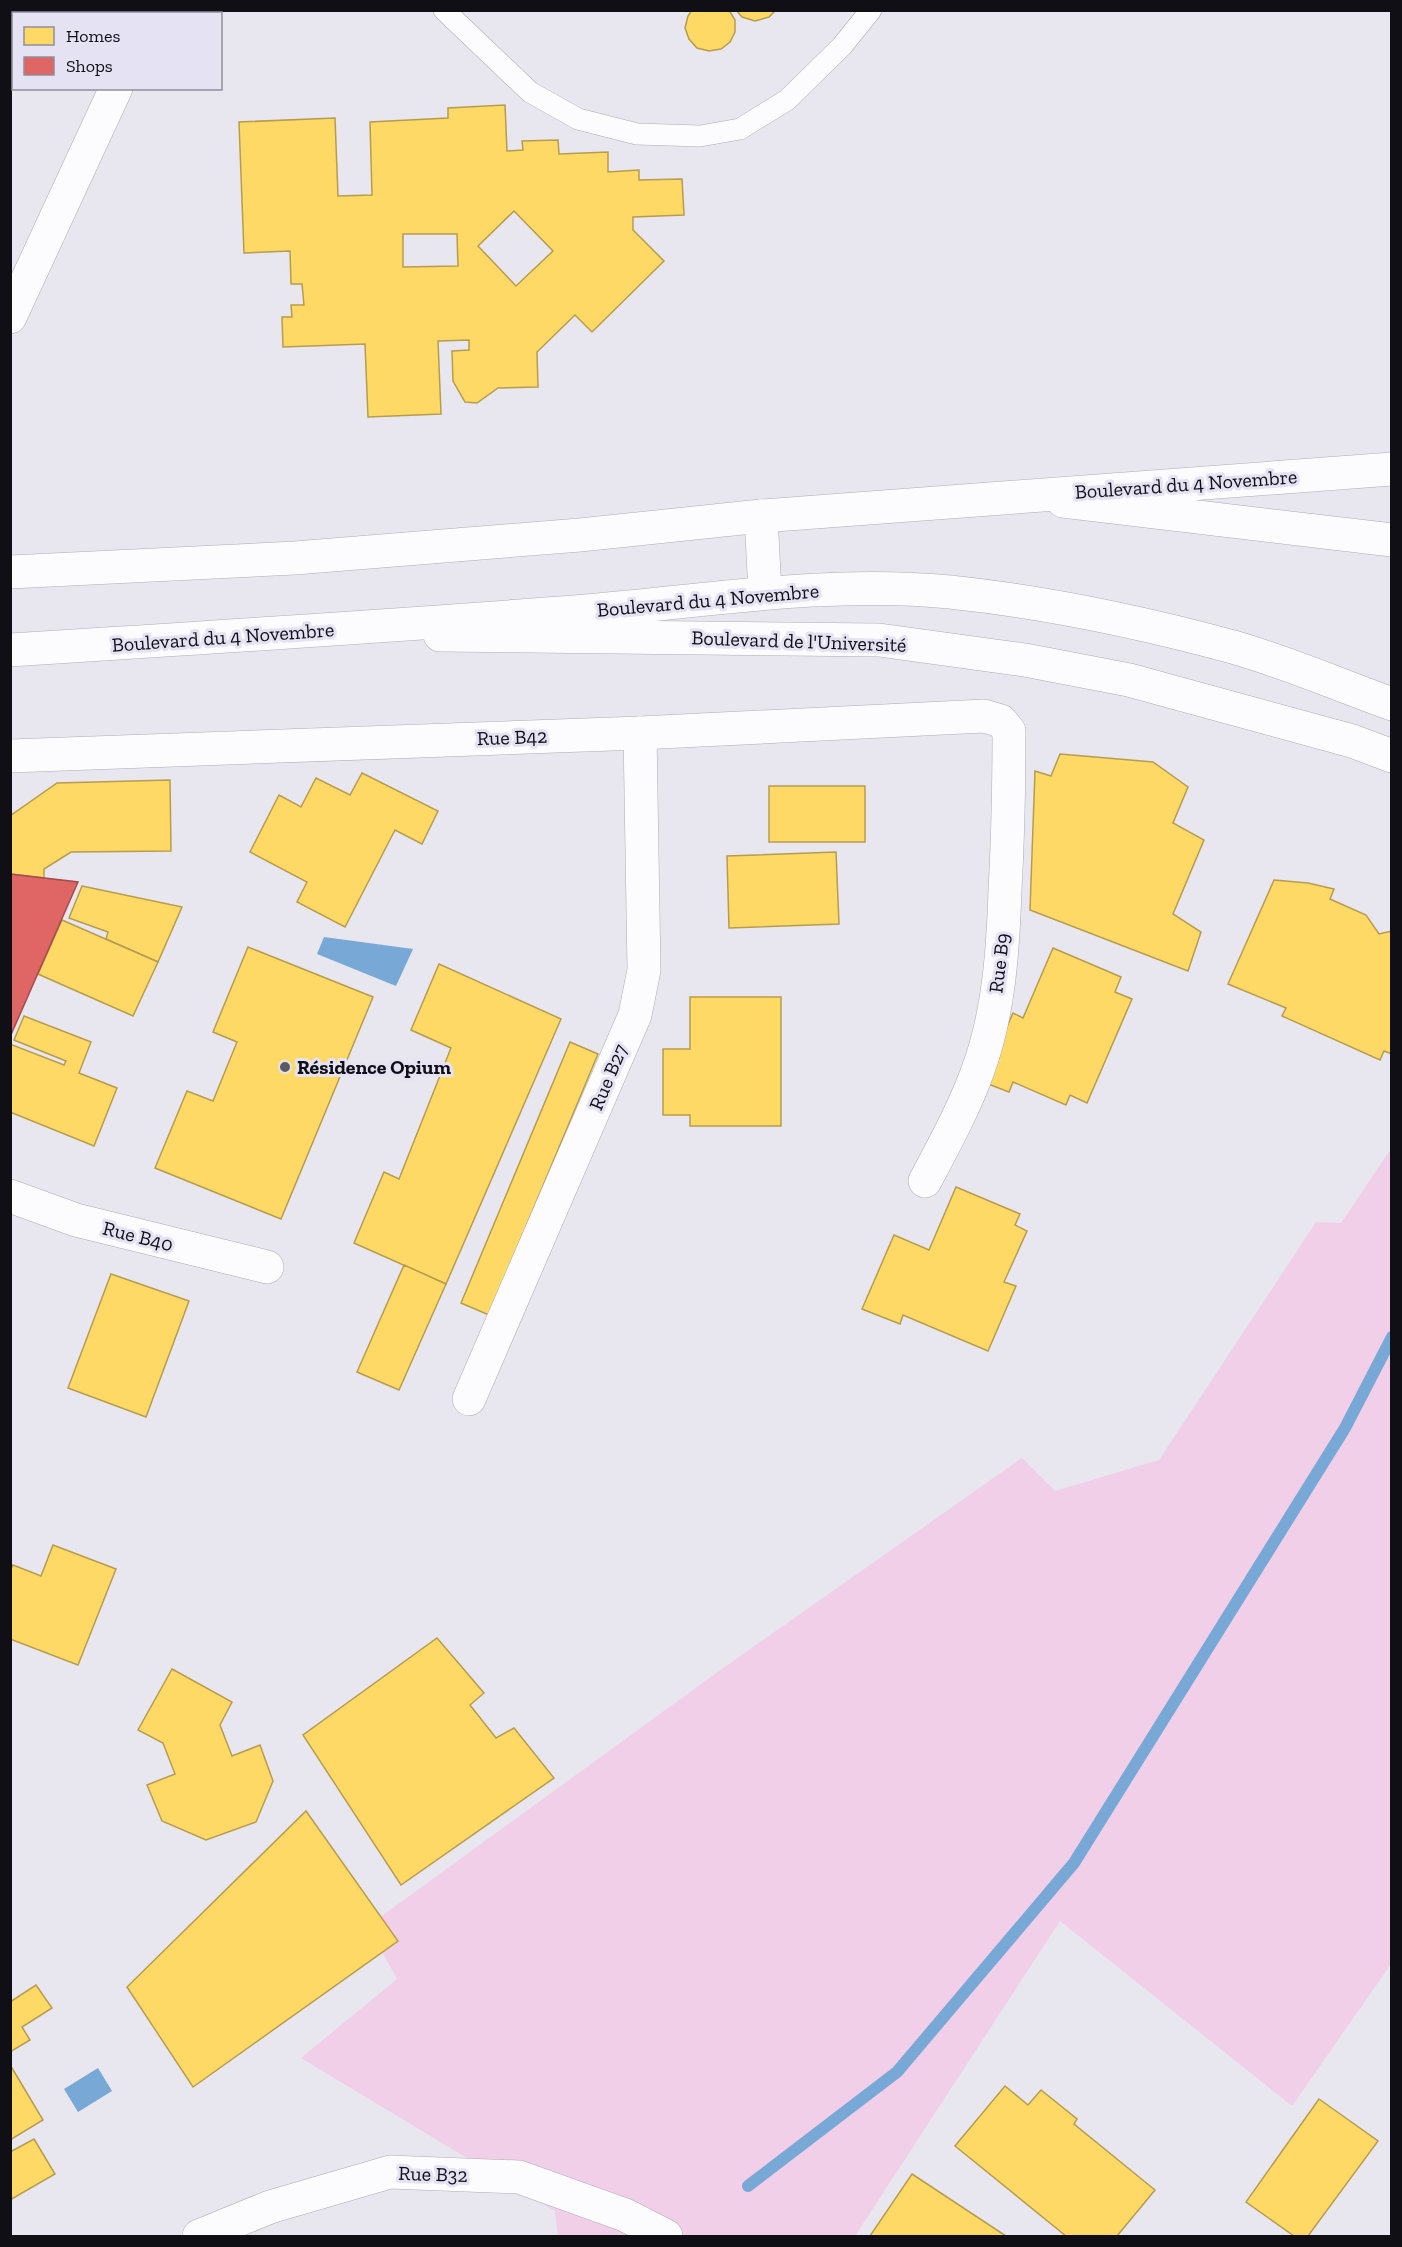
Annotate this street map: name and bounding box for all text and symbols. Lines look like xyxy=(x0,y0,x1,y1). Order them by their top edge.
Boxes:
legend xyxy=(12,12,222,90)
text: Homes xyxy=(66,25,120,47)
text: Shops xyxy=(66,55,113,77)
street label: Boulevard du 4 Novembre xyxy=(1074,464,1298,504)
street label: Boulevard du 4 Novembre xyxy=(596,578,820,622)
street label: Boulevard du 4 Novembre xyxy=(111,617,335,657)
street label: Boulevard de l'Université xyxy=(691,625,907,657)
street label: Rue B42 xyxy=(476,724,548,750)
street label: Rue B9 xyxy=(983,932,1015,994)
street label: Rue B27 xyxy=(583,1040,633,1114)
place label: Résidence Opium xyxy=(297,1055,452,1079)
marker: Résidence Opium xyxy=(278,1060,292,1074)
street label: Rue B40 xyxy=(100,1216,176,1256)
street label: Rue B32 xyxy=(398,2161,468,2187)

